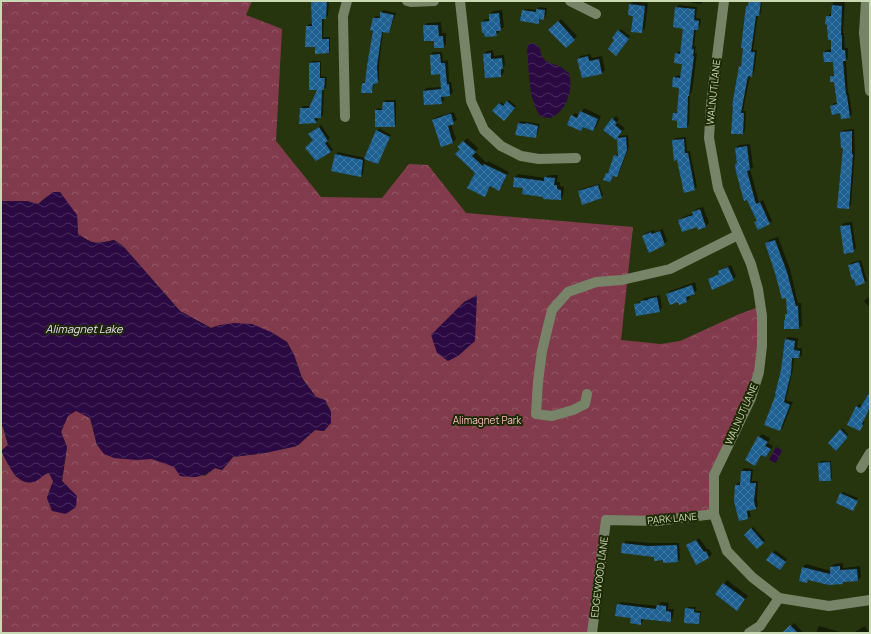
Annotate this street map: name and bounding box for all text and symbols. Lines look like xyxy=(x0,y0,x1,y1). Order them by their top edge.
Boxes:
street label: WALNUT LANE xyxy=(703,58,723,125)
water label: Alimagnet Lake xyxy=(45,321,123,336)
street label: WALNUT LANE xyxy=(721,381,761,447)
park label: Alimagnet Park xyxy=(453,413,522,427)
street label: PARK LANE xyxy=(647,509,698,527)
street label: EDGEWOOD LANE xyxy=(587,535,611,618)

